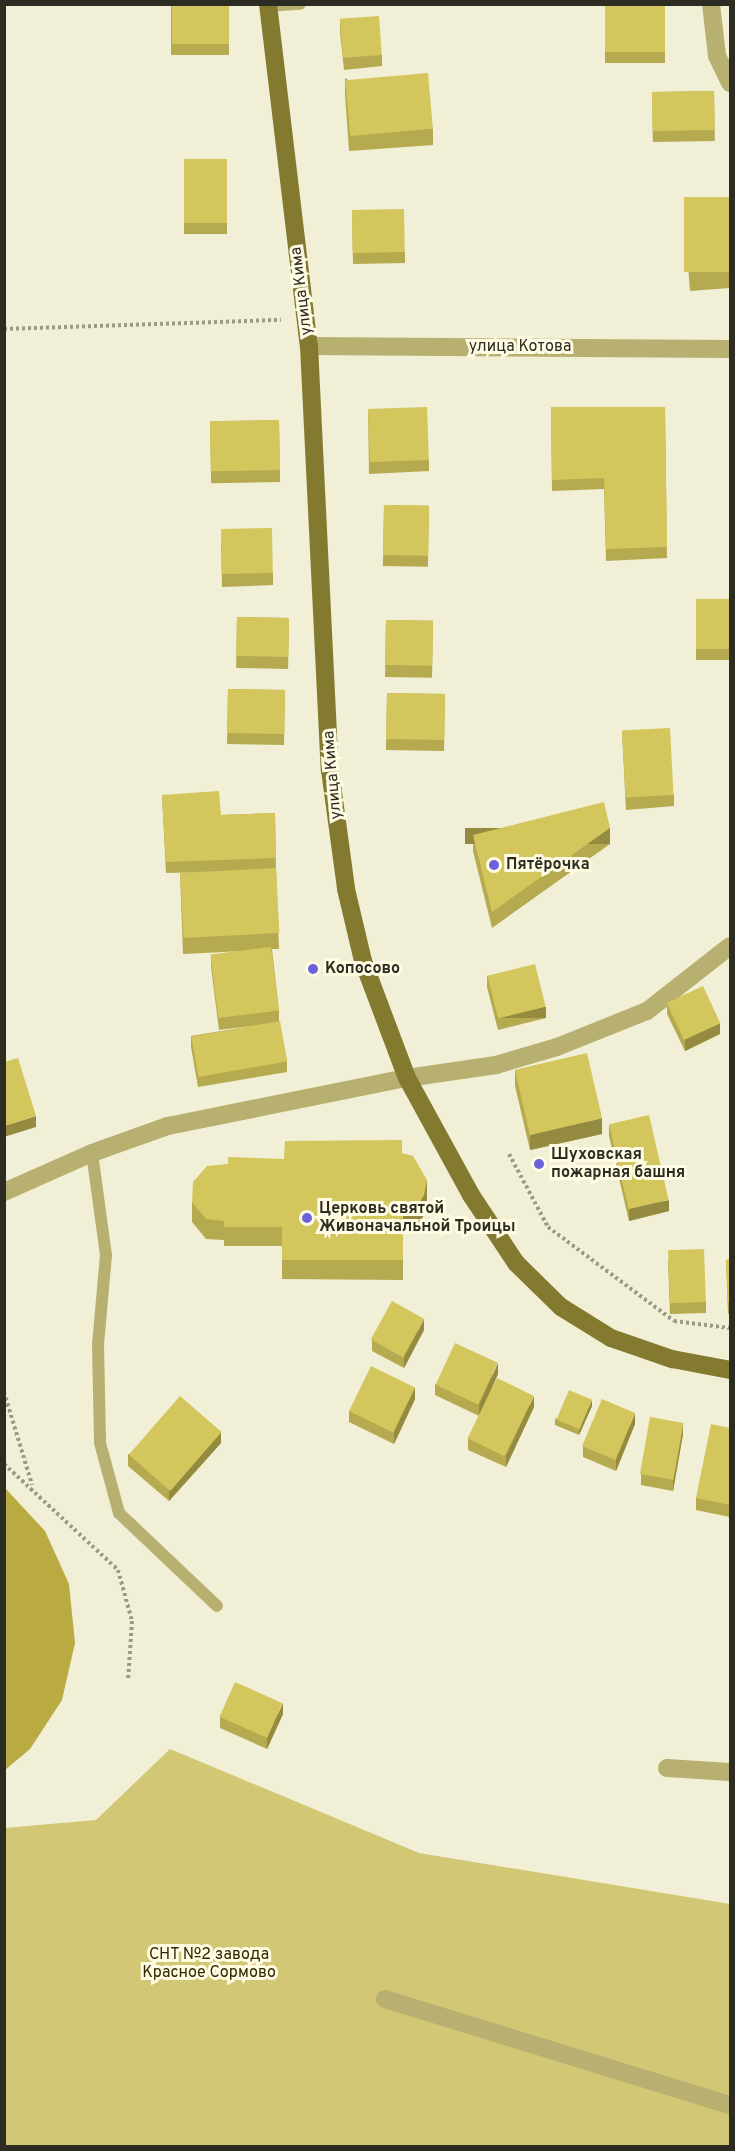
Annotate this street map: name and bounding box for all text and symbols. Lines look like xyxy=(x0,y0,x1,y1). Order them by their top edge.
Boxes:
street label: улица Кима xyxy=(287,246,317,336)
street label: улица Котова xyxy=(469,337,571,357)
street label: улица Кима xyxy=(320,730,346,820)
place label: Пятёрочка xyxy=(506,855,590,875)
marker: Пятёрочка xyxy=(487,858,501,872)
place label: Копосово xyxy=(325,959,400,979)
marker: Копосово xyxy=(306,962,320,976)
place label: Шуховская пожарная башня xyxy=(551,1145,685,1183)
marker: Шуховская пожарная башня xyxy=(532,1157,546,1171)
place label: Церковь святой Живоначальной Троицы xyxy=(319,1199,515,1237)
marker: Церковь святой Живоначальной Троицы xyxy=(300,1211,314,1225)
park label: СНТ №2 завода Красное Сормово xyxy=(142,1945,276,1983)

